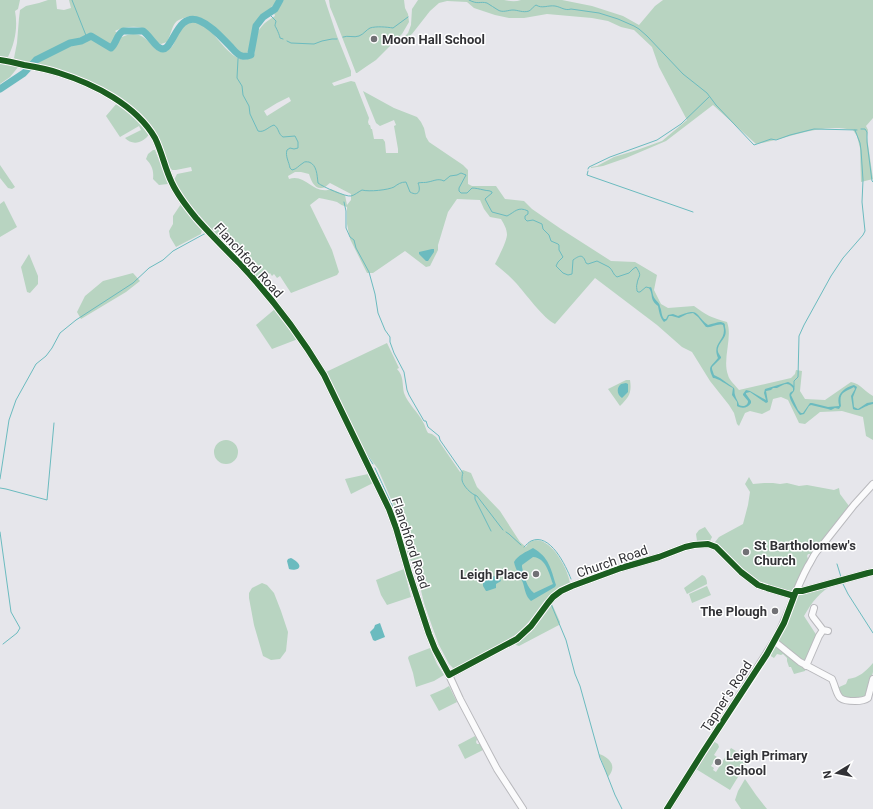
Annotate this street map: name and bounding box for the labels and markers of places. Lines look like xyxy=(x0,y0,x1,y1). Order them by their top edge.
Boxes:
place label: Moon Hall School xyxy=(382,32,485,47)
marker: Moon Hall School xyxy=(369,34,379,44)
place label: St Bartholomew's Church xyxy=(754,538,856,568)
marker: St Bartholomew's Church xyxy=(741,547,751,557)
place label: Leigh Place xyxy=(460,567,528,582)
marker: Leigh Place xyxy=(531,569,541,579)
place label: The Plough xyxy=(700,604,767,619)
marker: The Plough xyxy=(770,606,780,616)
place label: Leigh Primary School xyxy=(726,748,808,778)
marker: Leigh Primary School xyxy=(713,757,723,767)

